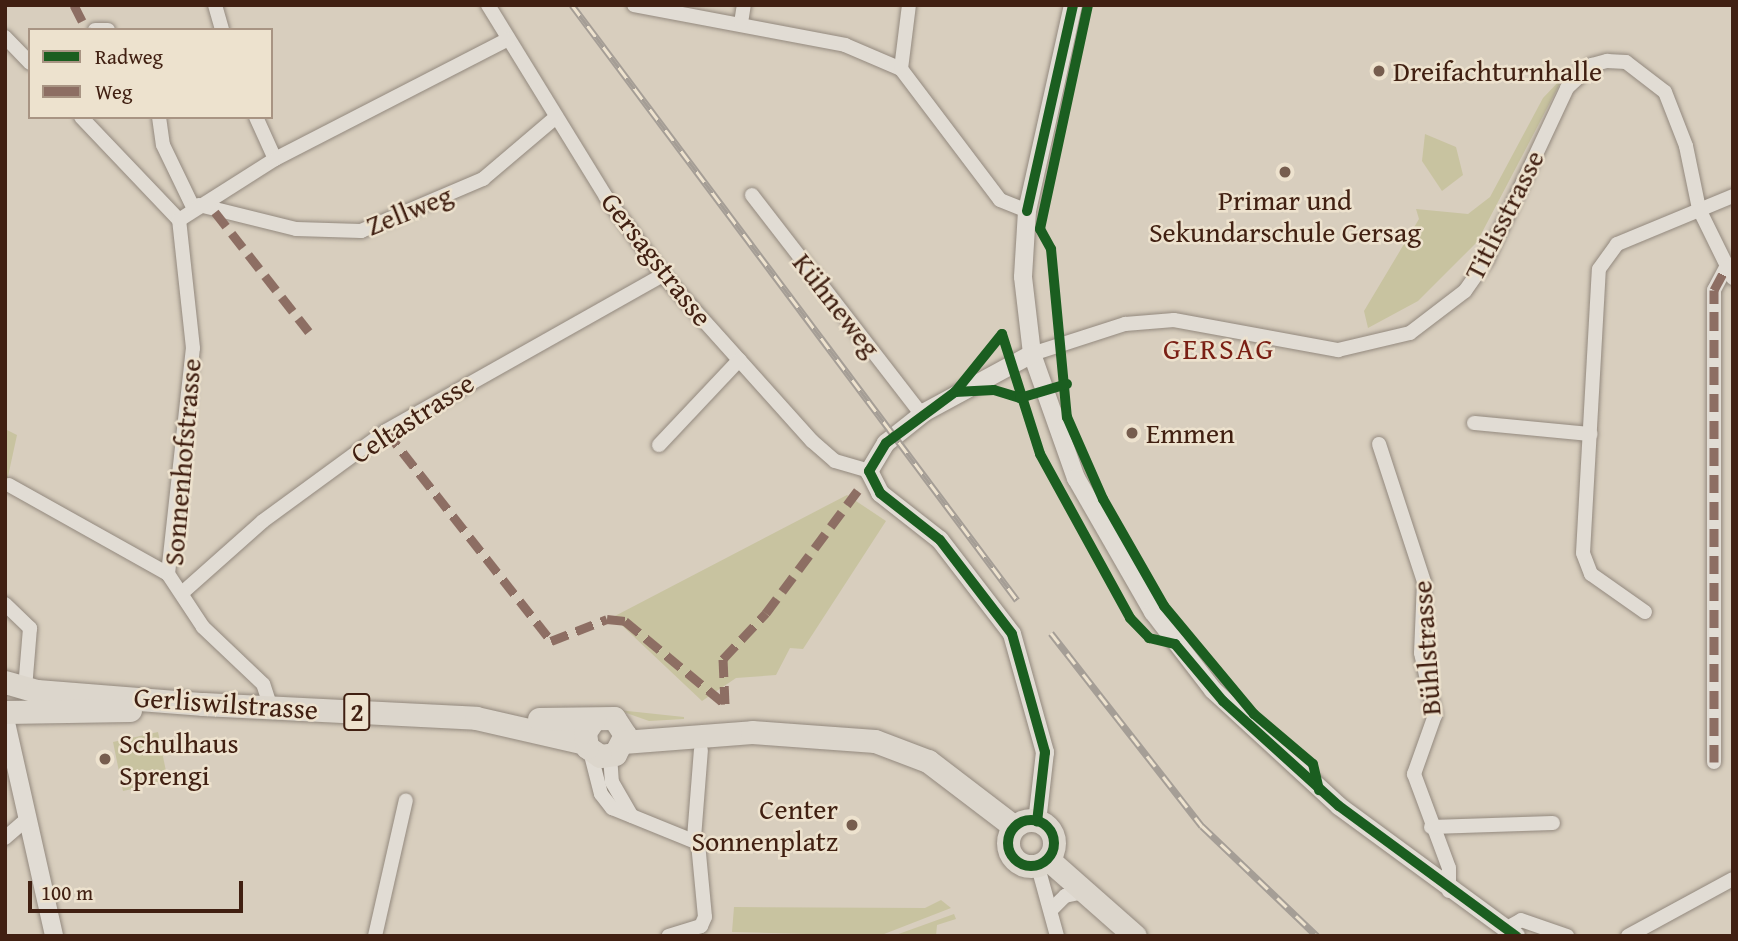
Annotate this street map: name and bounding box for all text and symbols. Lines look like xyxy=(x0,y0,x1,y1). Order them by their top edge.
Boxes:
legend xyxy=(28,28,273,119)
text: Radweg xyxy=(95,41,163,72)
place label: Dreifachturnhalle xyxy=(1393,54,1602,88)
marker: Dreifachturnhalle xyxy=(1371,63,1387,79)
text: Weg xyxy=(95,76,132,107)
street label: Titlisstrasse xyxy=(1457,144,1551,286)
marker: Primar und Sekundarschule Gersag xyxy=(1277,164,1293,180)
street label: Zellweg xyxy=(361,178,457,242)
place label: Primar und Sekundarschule Gersag xyxy=(1149,183,1421,249)
street label: Gersagstrasse xyxy=(594,185,720,333)
street label: Kühneweg xyxy=(786,246,888,364)
district label: GERSAG xyxy=(1164,330,1274,366)
street label: Sonnenhofstrasse xyxy=(156,357,208,567)
street label: Celtastrasse xyxy=(344,366,480,470)
place label: Emmen xyxy=(1146,416,1235,450)
marker: Emmen xyxy=(1124,425,1140,441)
street label: Bühlstrasse xyxy=(1405,579,1447,717)
street label: Gerliswilstrasse xyxy=(133,680,319,726)
road number: 2 xyxy=(343,690,371,734)
place label: Schulhaus Sprengi xyxy=(119,726,239,792)
marker: Schulhaus Sprengi xyxy=(97,751,113,767)
place label: Center Sonnenplatz xyxy=(691,792,838,858)
marker: Center Sonnenplatz xyxy=(844,817,860,833)
scale bar xyxy=(32,867,247,911)
text: 100 m xyxy=(41,877,93,908)

